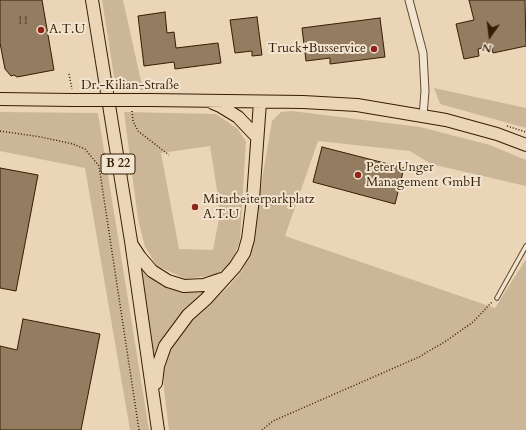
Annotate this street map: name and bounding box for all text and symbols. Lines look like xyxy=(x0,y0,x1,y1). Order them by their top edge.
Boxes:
house number: 11 xyxy=(17,14,29,28)
north arrow xyxy=(470,16,510,56)
place label: A.T.U xyxy=(49,22,85,38)
marker: A.T.U xyxy=(36,25,46,35)
text: N xyxy=(481,40,493,57)
place label: Truck+Busservice xyxy=(268,41,366,57)
marker: Truck+Busservice xyxy=(369,44,379,54)
street label: Dr.-Kilian-Straße xyxy=(81,78,179,94)
road number: B 22 xyxy=(101,154,135,174)
place label: Peter Unger Management GmbH xyxy=(366,160,481,191)
marker: Peter Unger Management GmbH xyxy=(353,170,363,180)
place label: Mitarbeiterparkplatz A.T.U xyxy=(203,192,315,223)
marker: Mitarbeiterparkplatz A.T.U xyxy=(190,202,200,212)

